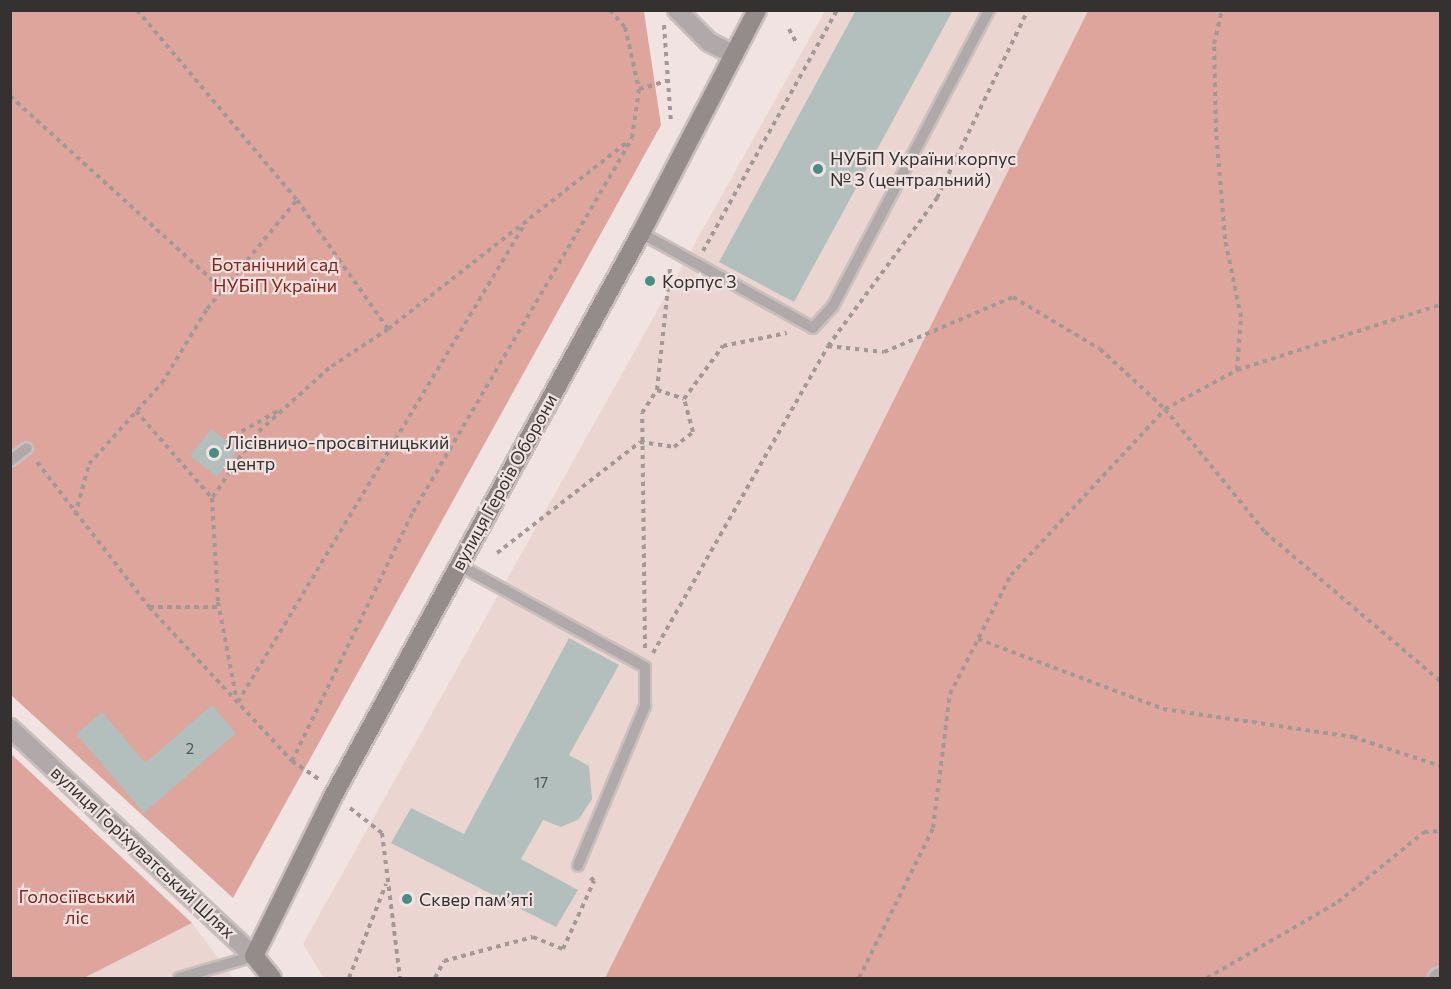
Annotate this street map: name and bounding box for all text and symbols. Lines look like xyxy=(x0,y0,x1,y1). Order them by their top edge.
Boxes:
place label: НУБіП України корпус № 3 (центральний) xyxy=(830,148,1016,190)
marker: НУБіП України корпус № 3 (центральний) xyxy=(811,162,825,176)
park label: Ботанічний сад НУБіП України xyxy=(211,254,339,296)
place label: Корпус 3 xyxy=(662,270,737,292)
marker: Корпус 3 xyxy=(643,274,657,288)
street label: вулиця Героїв Оборони xyxy=(447,390,561,574)
place label: Лісівничо-просвітницький центр xyxy=(226,432,449,474)
marker: Лісівничо-просвітницький центр xyxy=(207,446,221,460)
house number: 2 xyxy=(186,740,194,758)
street label: вулиця Горіхуватський Шлях xyxy=(47,761,239,943)
house number: 17 xyxy=(534,774,548,792)
park label: Голосіївський ліс xyxy=(19,886,135,928)
place label: Сквер пам’яті xyxy=(419,888,533,910)
marker: Сквер пам’яті xyxy=(400,892,414,906)

